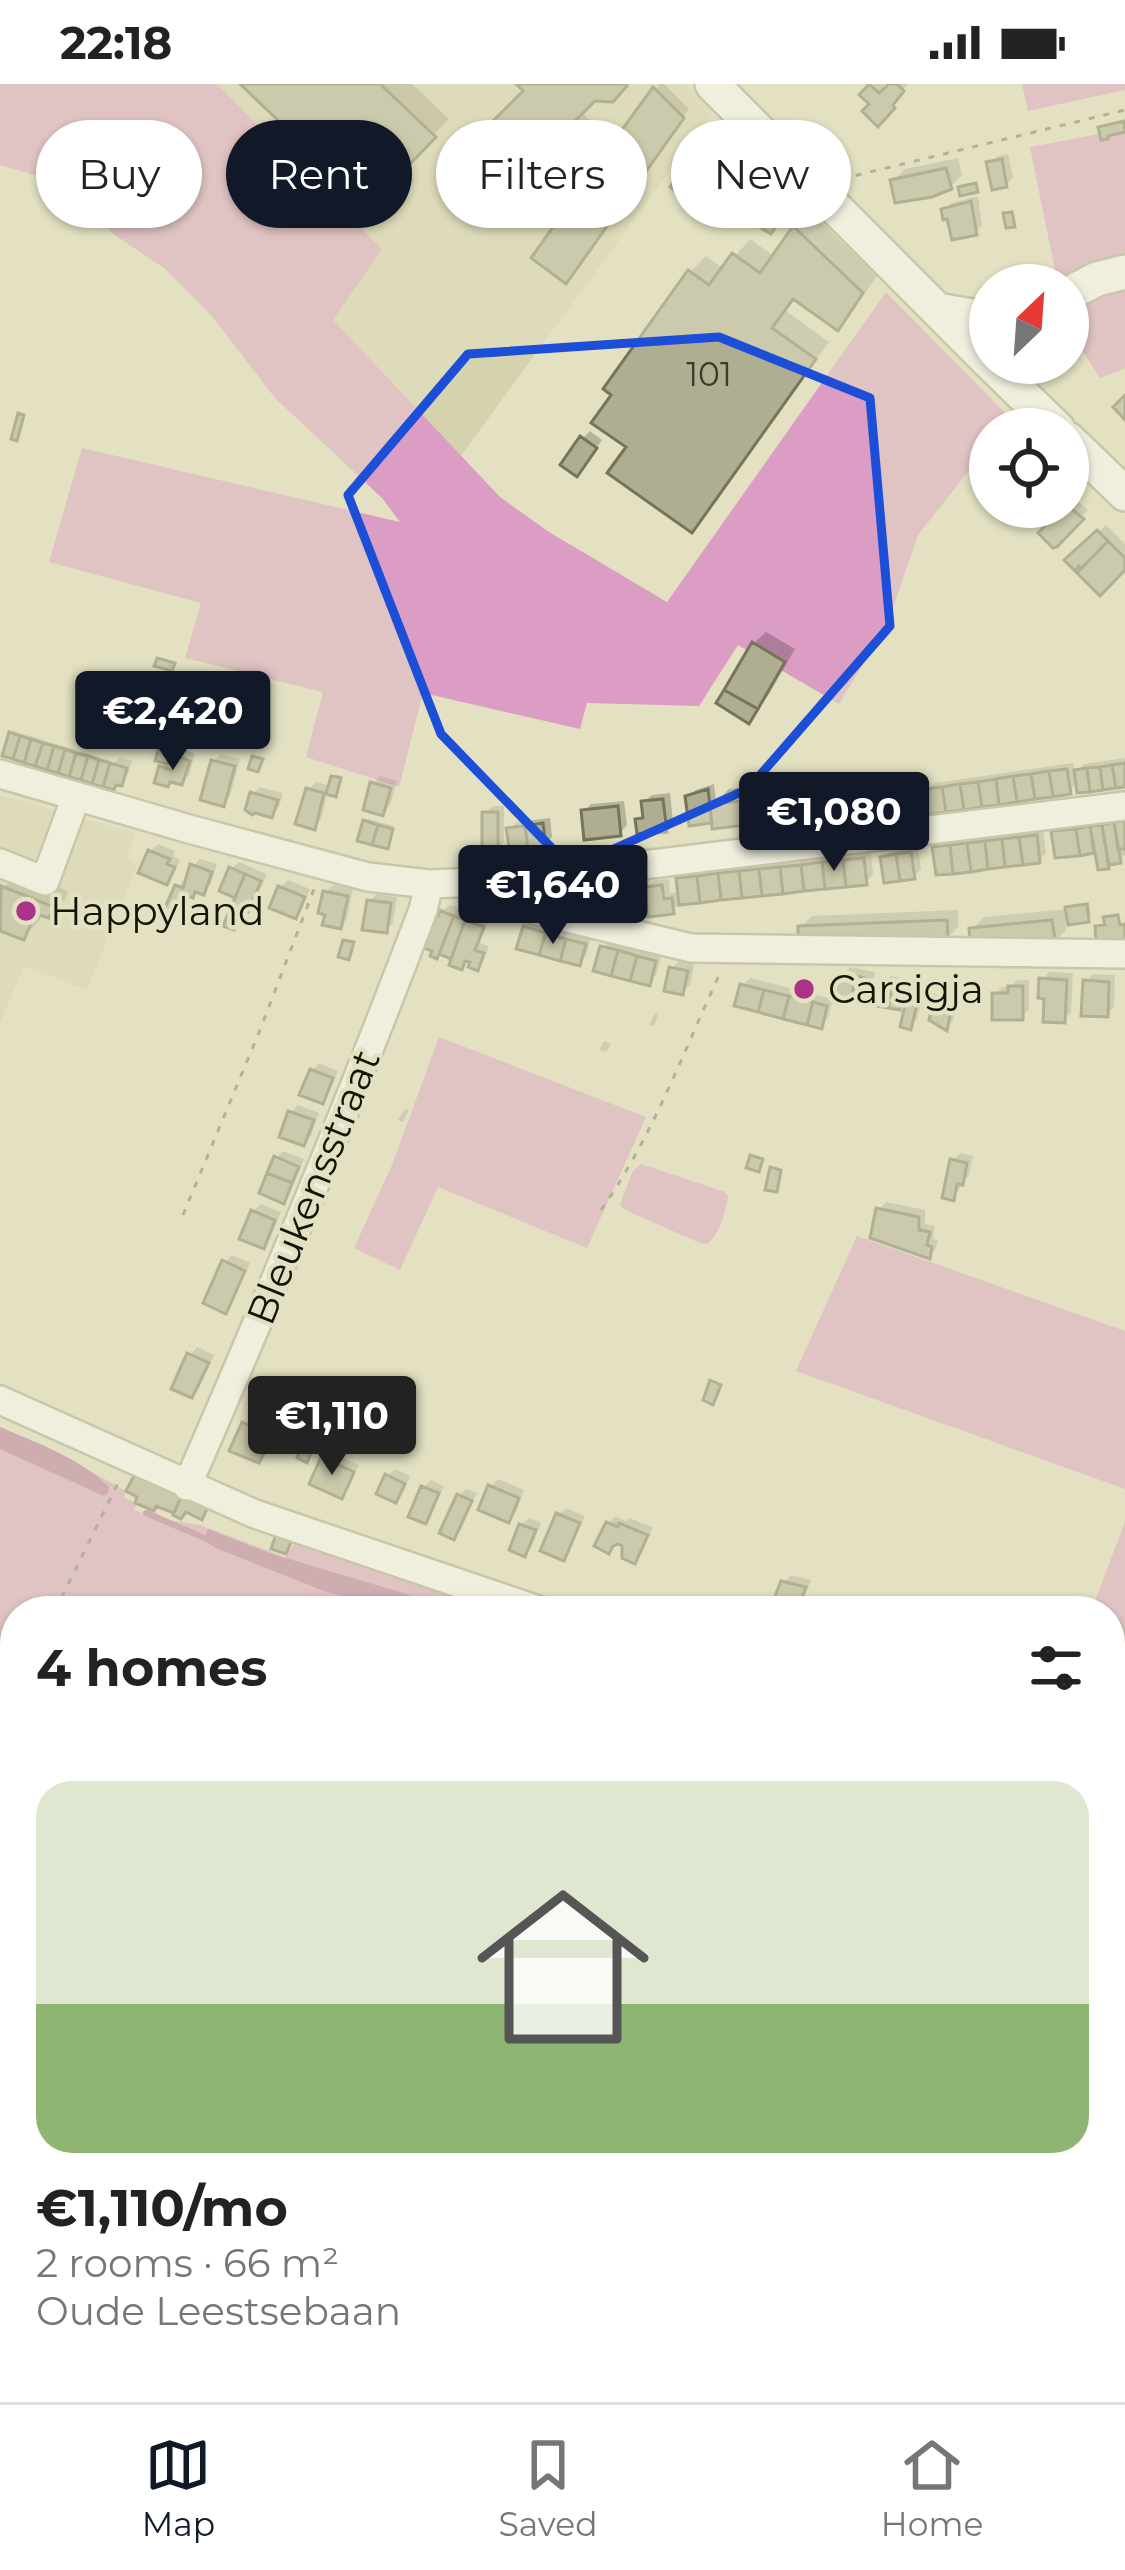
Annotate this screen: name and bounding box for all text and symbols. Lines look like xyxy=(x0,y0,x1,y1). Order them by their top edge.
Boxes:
text: 22:18 xyxy=(60,15,172,70)
chip: Buy xyxy=(36,120,202,228)
chip: Rent xyxy=(226,120,412,228)
chip: Filters xyxy=(436,120,647,228)
chip: New xyxy=(671,120,851,228)
north arrow xyxy=(969,264,1089,384)
map controls xyxy=(969,264,1089,528)
house number: 101 xyxy=(686,354,732,394)
button: locate xyxy=(969,408,1089,528)
pin: €2,420 xyxy=(75,671,271,773)
text: €2,420 xyxy=(102,686,244,734)
pin: €1,080 xyxy=(736,772,932,874)
text: €1,080 xyxy=(766,787,902,835)
pin: €1,640 xyxy=(455,845,651,947)
text: €1,640 xyxy=(485,860,621,908)
place label: Happyland xyxy=(50,887,264,935)
marker: Happyland xyxy=(13,898,39,924)
place label: Carsigja xyxy=(828,965,984,1013)
marker: Carsigja xyxy=(791,976,817,1002)
street label: Bleukensstraat xyxy=(236,1043,390,1331)
pin: €1,110 xyxy=(234,1376,430,1478)
text: €1,110 xyxy=(275,1391,389,1439)
icon: filters xyxy=(1023,1635,1089,1701)
text: 4 homes xyxy=(36,1637,267,1699)
icon: home xyxy=(455,1859,671,2075)
text: €1,110/mo xyxy=(36,2177,288,2239)
text: 2 rooms · 66 m² xyxy=(36,2239,339,2287)
text: Oude Leestsebaan xyxy=(36,2287,401,2335)
tab: Map xyxy=(142,2432,215,2544)
tab: Saved xyxy=(498,2432,598,2544)
tab: Home xyxy=(881,2432,983,2544)

